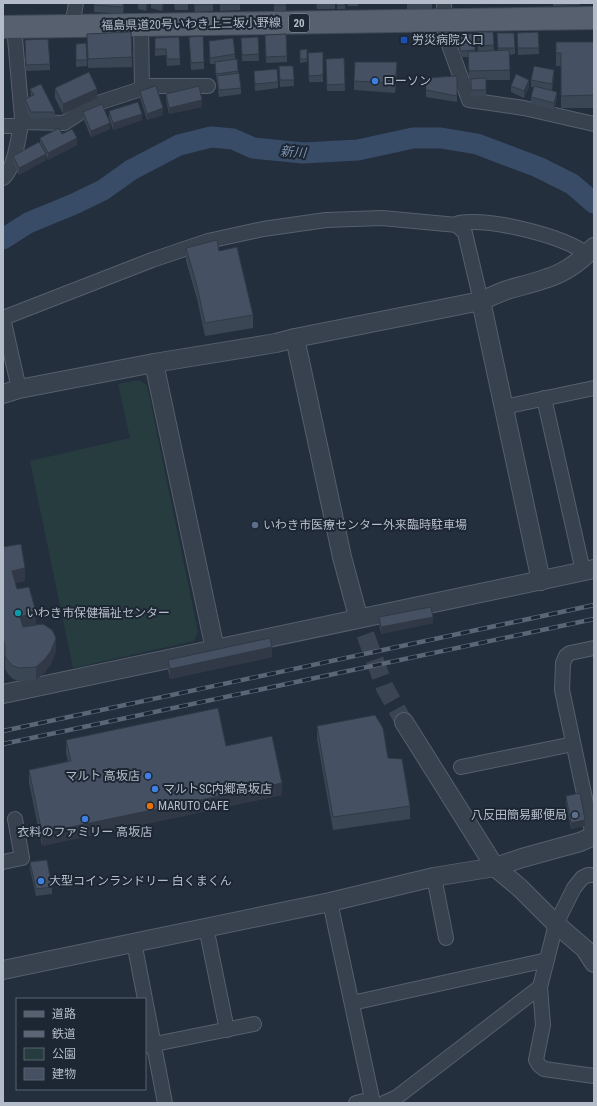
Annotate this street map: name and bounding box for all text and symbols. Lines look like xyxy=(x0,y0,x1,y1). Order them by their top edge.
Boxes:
road number: 20 xyxy=(289,14,309,32)
street label: 福島県道20号いわき上三坂小野線 xyxy=(101,15,281,33)
place label: 労災病院入口 xyxy=(412,33,484,47)
marker: 労災病院入口 xyxy=(399,35,409,45)
place label: ローソン xyxy=(383,74,431,88)
marker: ローソン xyxy=(370,76,380,86)
water label: 新川 xyxy=(280,144,308,161)
place label: いわき市医療センター外来臨時駐車場 xyxy=(263,518,467,532)
marker: いわき市医療センター外来臨時駐車場 xyxy=(250,520,260,530)
place label: いわき市保健福祉センター xyxy=(26,606,170,620)
marker: いわき市保健福祉センター xyxy=(13,608,23,618)
place label: マルト 高坂店 xyxy=(65,769,140,783)
marker: マルト 高坂店 xyxy=(143,771,153,781)
place label: マルトSC内郷高坂店 xyxy=(163,782,272,796)
marker: マルトSC内郷高坂店 xyxy=(150,784,160,794)
place label: MARUTO CAFE xyxy=(158,799,229,813)
marker: MARUTO CAFE xyxy=(145,801,155,811)
place label: 八反田簡易郵便局 xyxy=(471,808,567,822)
marker: 八反田簡易郵便局 xyxy=(570,810,580,820)
marker: 衣料のファミリー 高坂店 xyxy=(80,814,90,824)
place label: 衣料のファミリー 高坂店 xyxy=(18,825,152,839)
place label: 大型コインランドリー 白くまくん xyxy=(49,874,232,888)
marker: 大型コインランドリー 白くまくん xyxy=(36,876,46,886)
legend xyxy=(16,998,146,1090)
text: 道路 xyxy=(52,1007,76,1021)
text: 鉄道 xyxy=(52,1027,76,1041)
text: 公園 xyxy=(52,1047,76,1061)
text: 建物 xyxy=(52,1067,76,1081)

